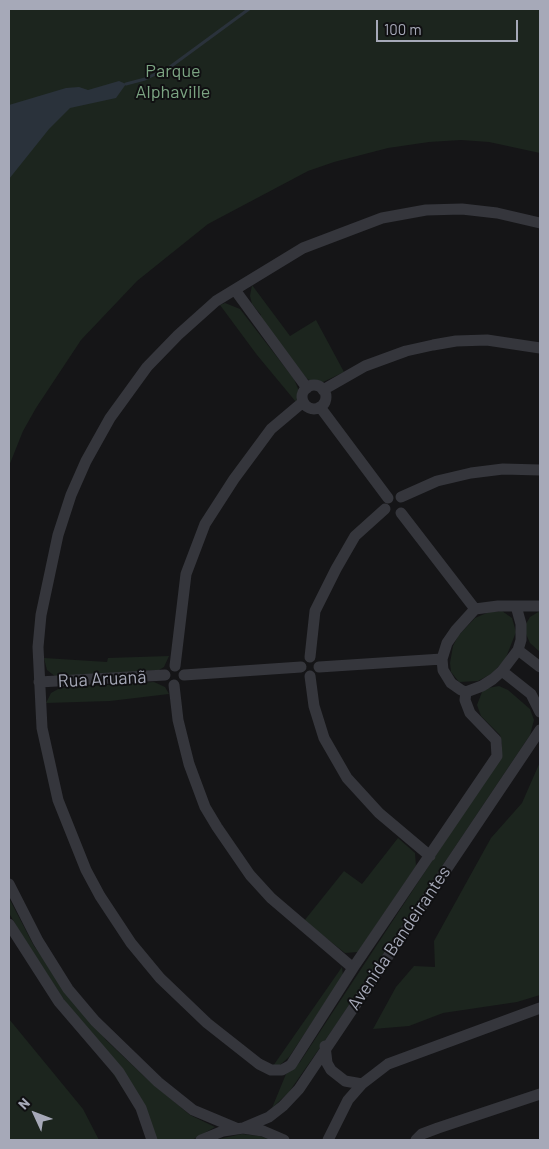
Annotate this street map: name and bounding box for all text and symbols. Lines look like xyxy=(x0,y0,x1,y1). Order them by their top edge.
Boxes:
scale bar xyxy=(379,10,522,42)
text: 100 m xyxy=(384,20,422,38)
park label: Parque Alphaville xyxy=(136,60,210,102)
street label: Rua Aruanã xyxy=(57,666,147,692)
street label: Avenida Bandeirantes xyxy=(343,862,455,1014)
north arrow xyxy=(10,1089,60,1139)
text: N xyxy=(14,1094,33,1113)

